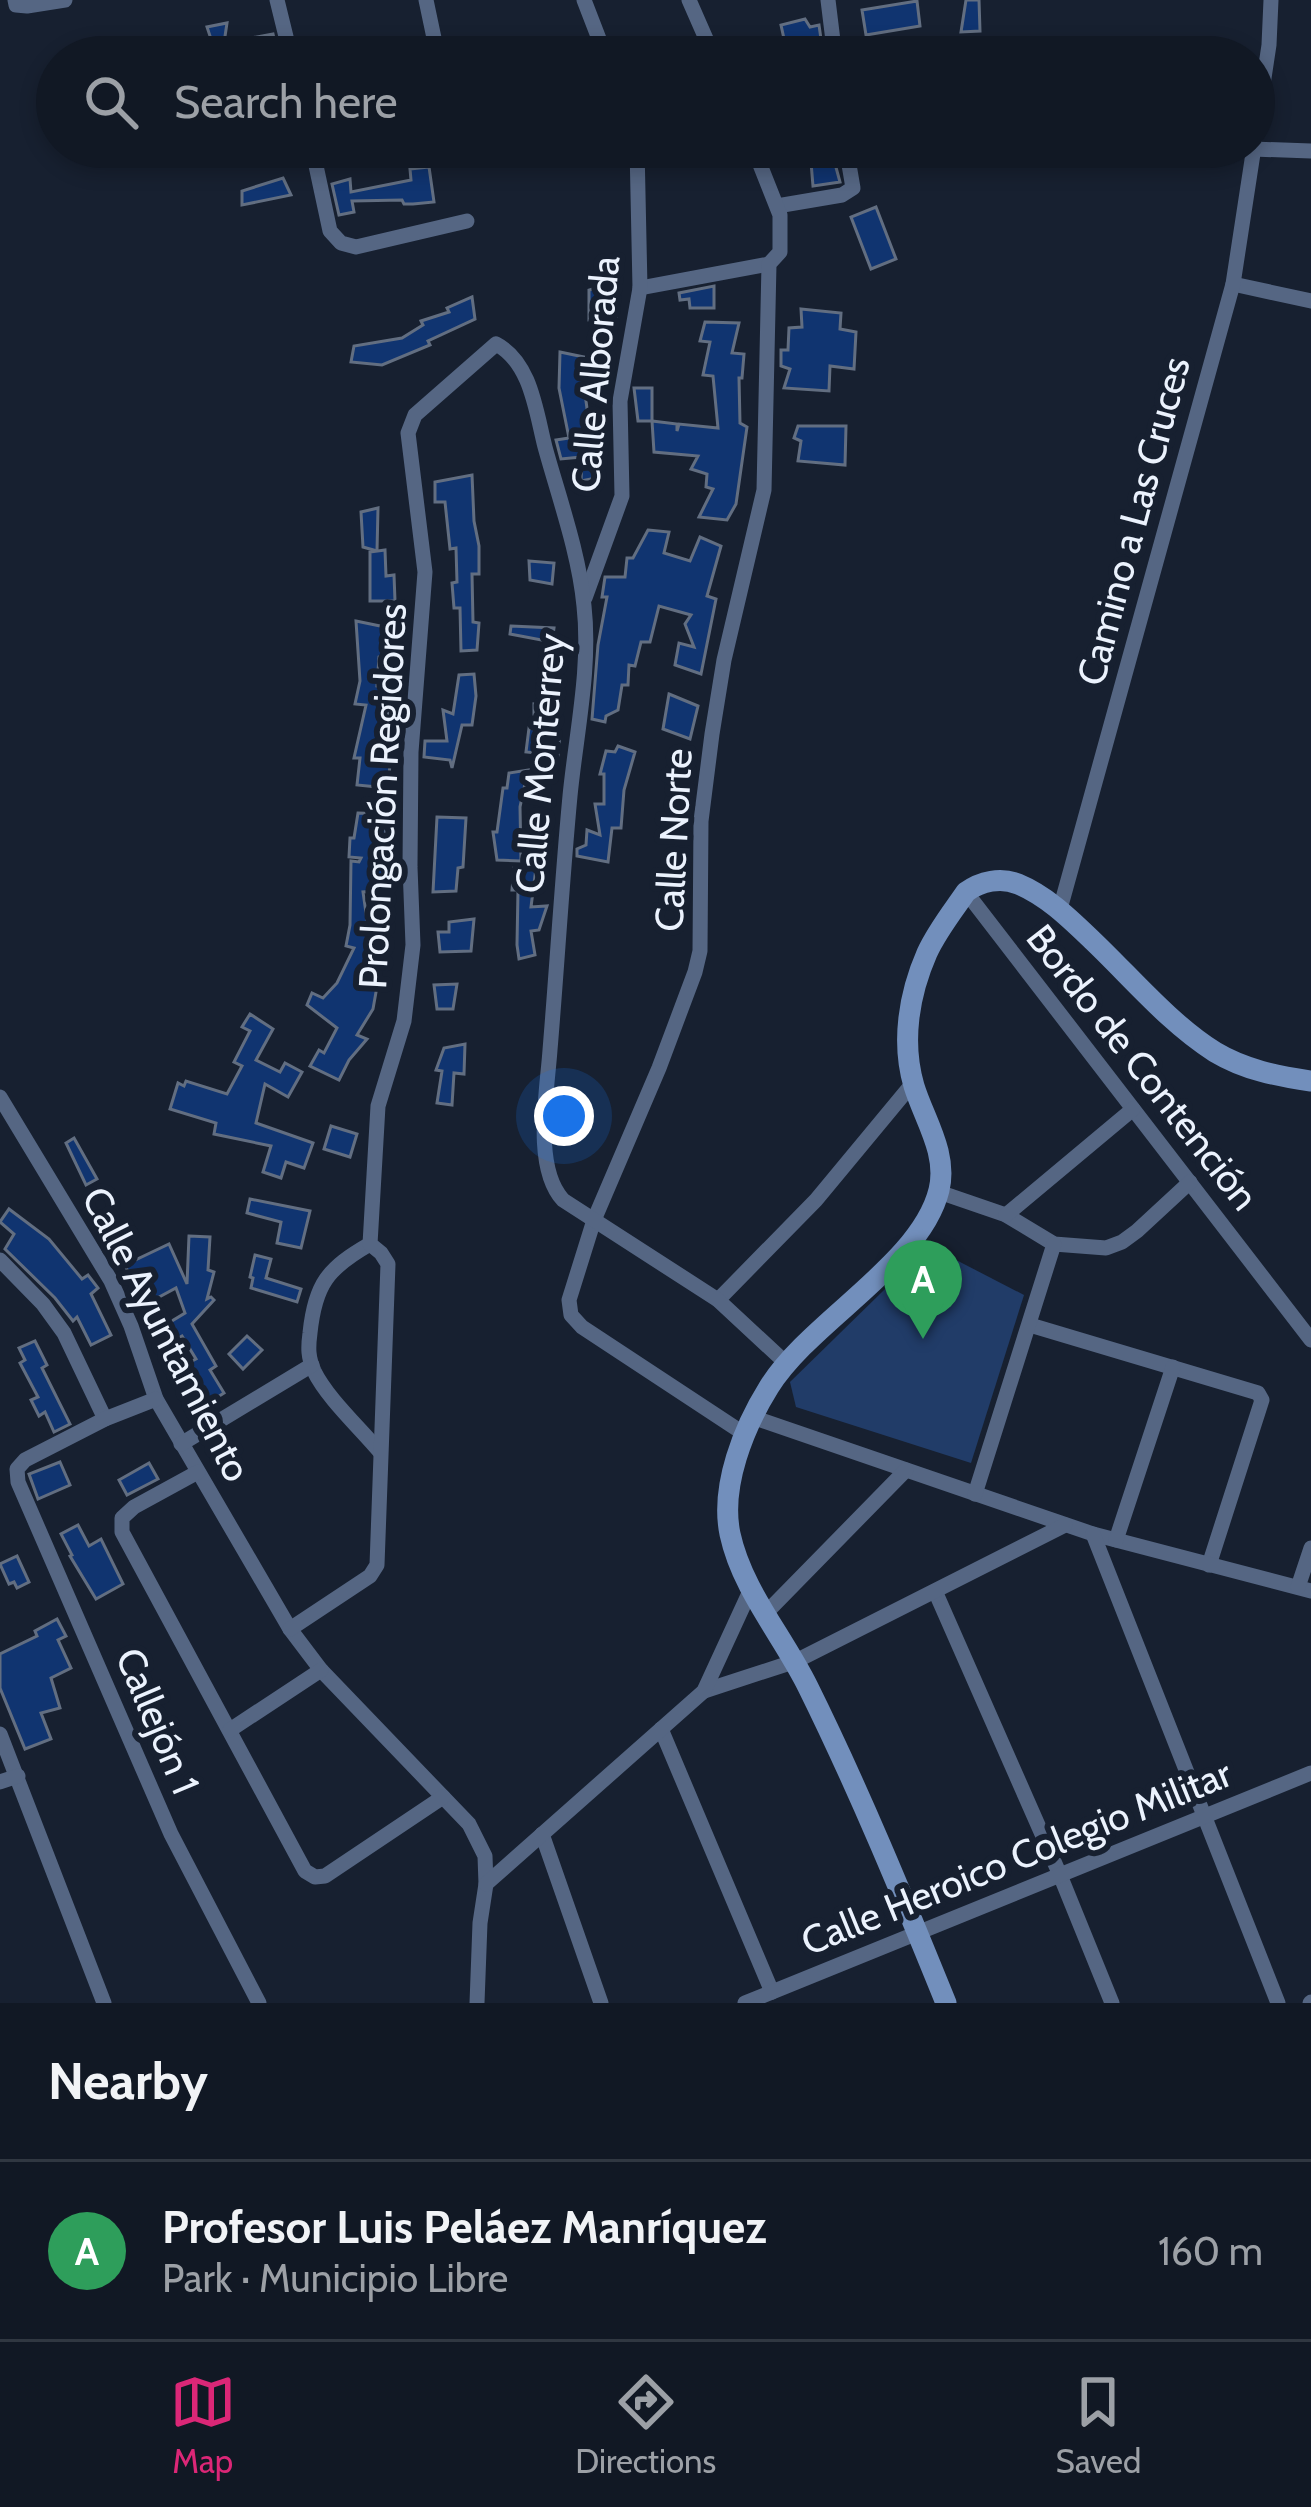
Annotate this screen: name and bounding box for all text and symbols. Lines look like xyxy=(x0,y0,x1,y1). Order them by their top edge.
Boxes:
search box xyxy=(36,36,1275,168)
icon: search xyxy=(78,69,144,135)
text: Search here xyxy=(174,75,398,129)
street label: Calle Alborada xyxy=(561,254,629,494)
street label: Camino a Las Cruces xyxy=(1066,352,1200,690)
street label: Prolongación Regidores xyxy=(348,602,416,990)
street label: Calle Monterrey xyxy=(505,631,575,895)
street label: Calle Norte xyxy=(644,747,702,933)
street label: Bordo de Contención xyxy=(1017,915,1269,1219)
your location xyxy=(534,1086,594,1146)
street label: Calle Ayuntamiento xyxy=(72,1179,262,1489)
pin: A xyxy=(884,1240,962,1339)
street label: Callejón 1 xyxy=(106,1641,210,1801)
street label: Calle Heroico Colegio Militar xyxy=(794,1748,1239,1965)
text: Nearby xyxy=(48,2050,208,2112)
text: Profesor Luis Peláez Manríquez xyxy=(162,2200,767,2254)
text: A xyxy=(75,2227,99,2275)
text: 160 m xyxy=(1158,2227,1263,2275)
text: Park · Municipio Libre xyxy=(162,2254,508,2302)
tab: Map xyxy=(170,2369,236,2481)
tab: Directions xyxy=(575,2369,716,2481)
tab: Saved xyxy=(1056,2369,1141,2481)

